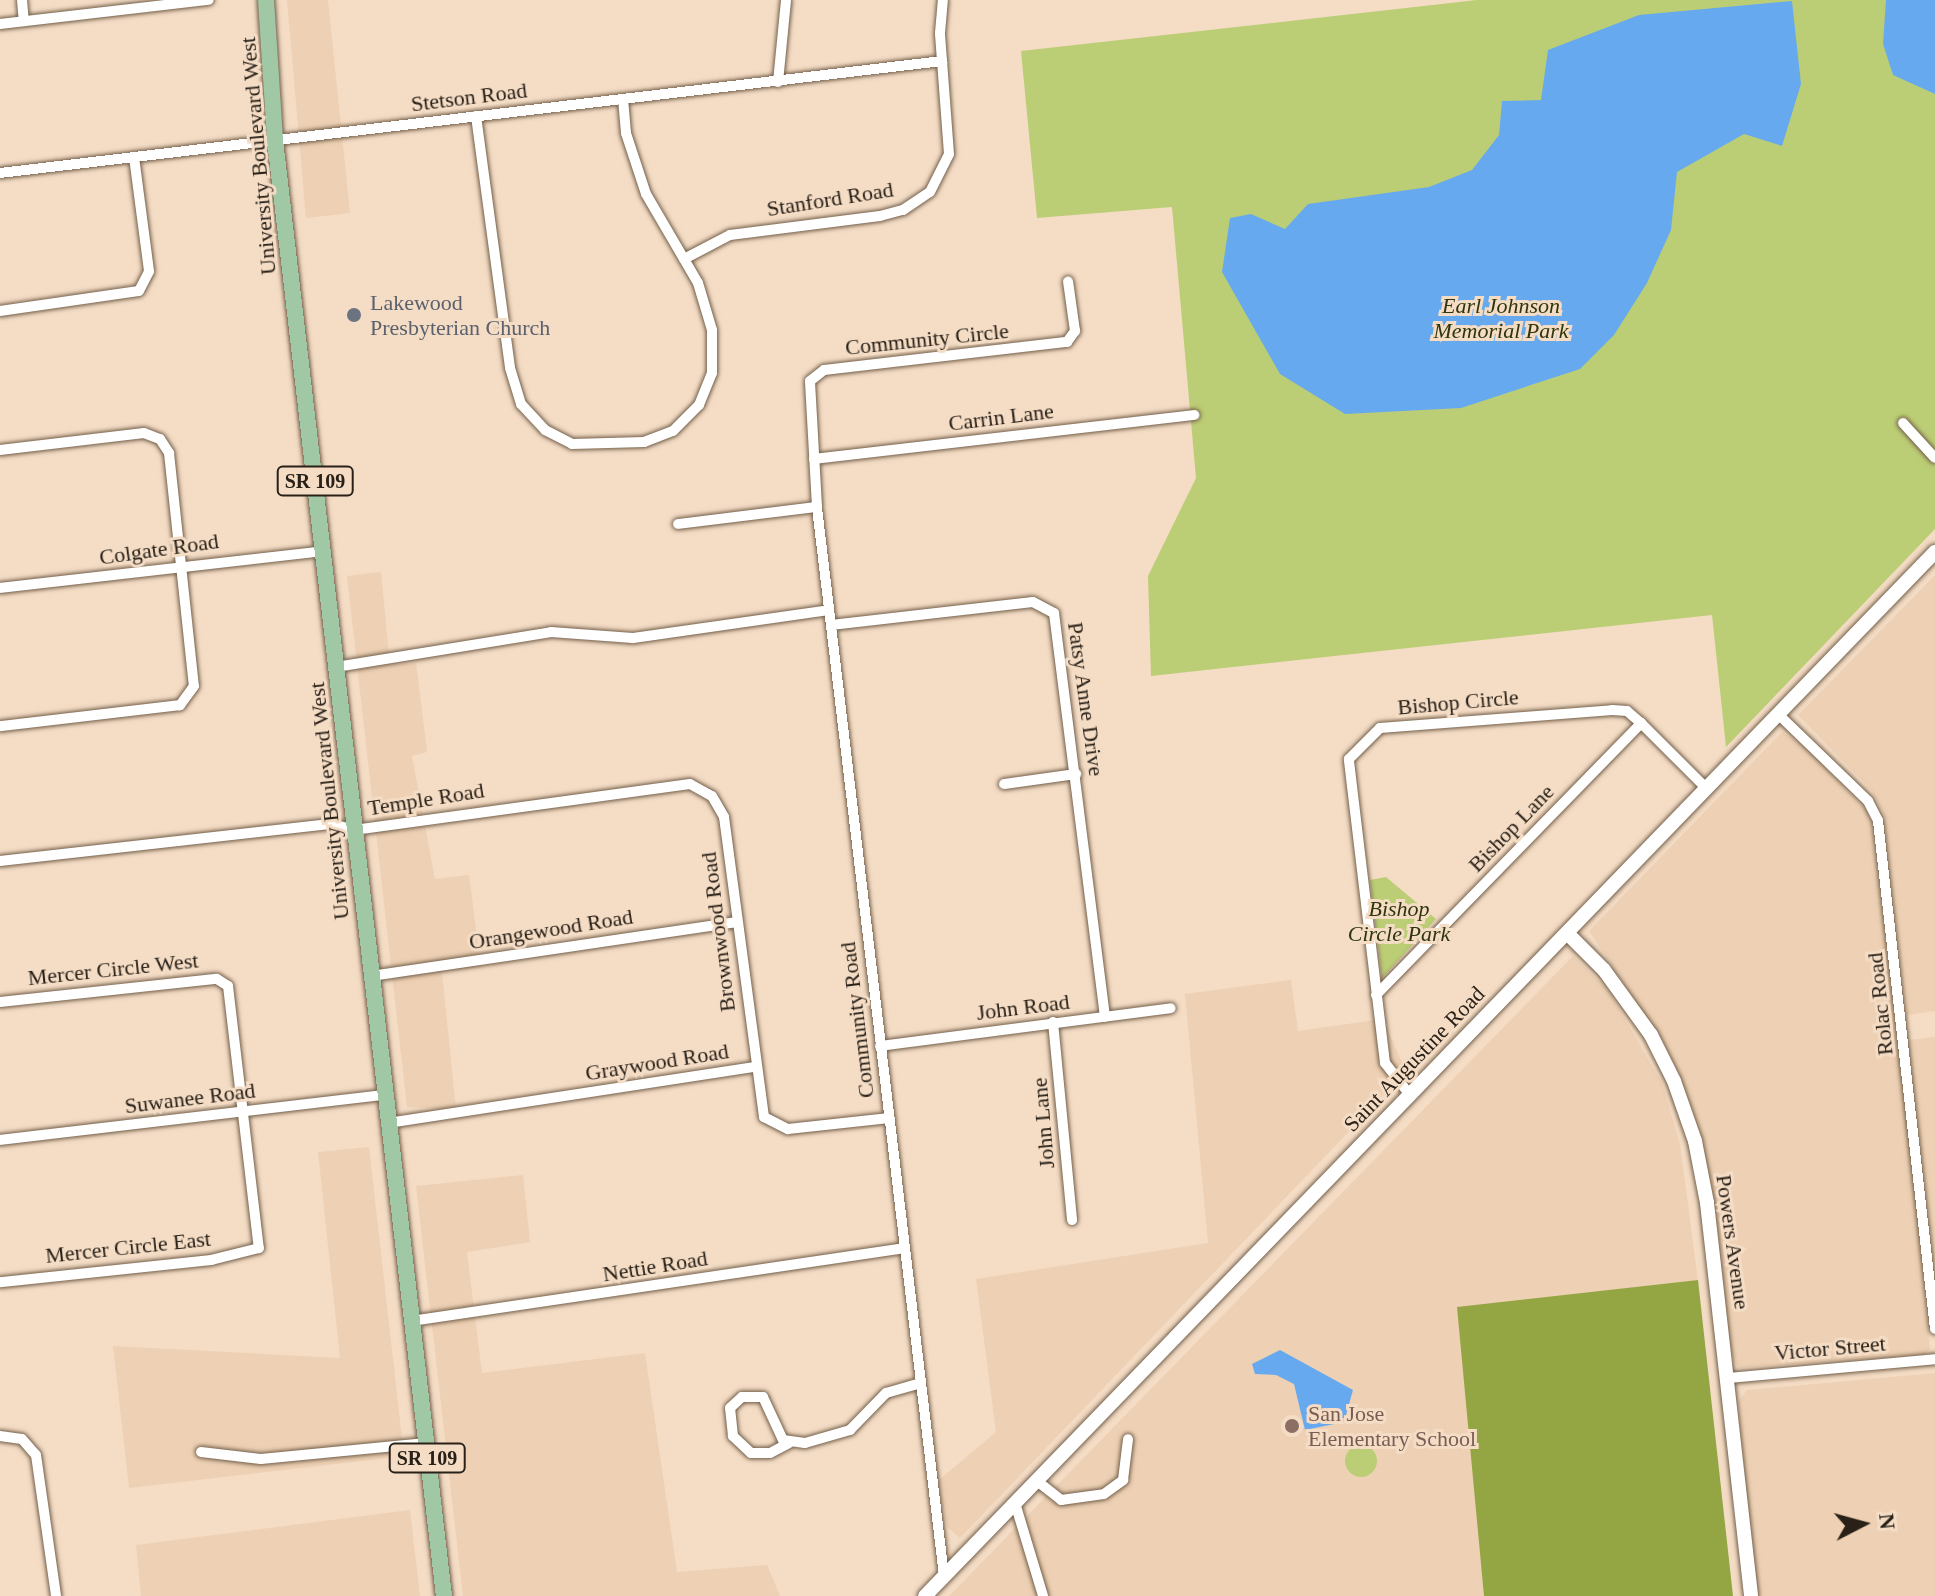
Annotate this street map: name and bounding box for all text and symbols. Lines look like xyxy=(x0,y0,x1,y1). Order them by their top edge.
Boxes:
street label: University Boulevard West xyxy=(234,36,282,276)
street label: Stetson Road xyxy=(409,77,529,117)
street label: Stanford Road xyxy=(765,176,895,222)
place label: Lakewood Presbyterian Church xyxy=(370,289,550,340)
park label: Earl Johnson Memorial Park xyxy=(1433,292,1569,344)
marker: Lakewood Presbyterian Church xyxy=(345,306,363,324)
street label: Community Circle xyxy=(844,317,1010,361)
street label: Carrin Lane xyxy=(947,397,1055,437)
road number: SR 109 xyxy=(275,465,355,497)
street label: Colgate Road xyxy=(98,528,220,570)
street label: Patsy Anne Drive xyxy=(1062,620,1110,778)
street label: University Boulevard West xyxy=(303,681,355,921)
street label: Bishop Circle xyxy=(1396,684,1520,720)
street label: Temple Road xyxy=(366,777,486,821)
street label: Bishop Lane xyxy=(1463,779,1559,877)
street label: Brownwood Road xyxy=(695,851,741,1013)
park label: Bishop Circle Park xyxy=(1348,895,1450,946)
street label: Orangewood Road xyxy=(467,903,635,955)
street label: Community Road xyxy=(834,940,880,1100)
street label: Mercer Circle West xyxy=(26,947,200,991)
street label: Rolac Road xyxy=(1861,951,1899,1057)
street label: Saint Augustine Road xyxy=(1337,980,1491,1138)
street label: John Road xyxy=(975,988,1071,1026)
street label: Graywood Road xyxy=(583,1038,731,1086)
street label: Suwanee Road xyxy=(123,1077,257,1119)
street label: John Lane xyxy=(1026,1077,1060,1169)
street label: Powers Avenue xyxy=(1710,1172,1756,1312)
street label: Mercer Circle East xyxy=(44,1225,212,1269)
street label: Nettie Road xyxy=(601,1245,709,1287)
street label: Victor Street xyxy=(1773,1330,1887,1366)
place label: San Jose Elementary School xyxy=(1308,1400,1476,1452)
marker: San Jose Elementary School xyxy=(1283,1417,1301,1435)
road number: SR 109 xyxy=(387,1442,467,1474)
north arrow xyxy=(1823,1484,1903,1564)
text: N xyxy=(1874,1512,1901,1531)

